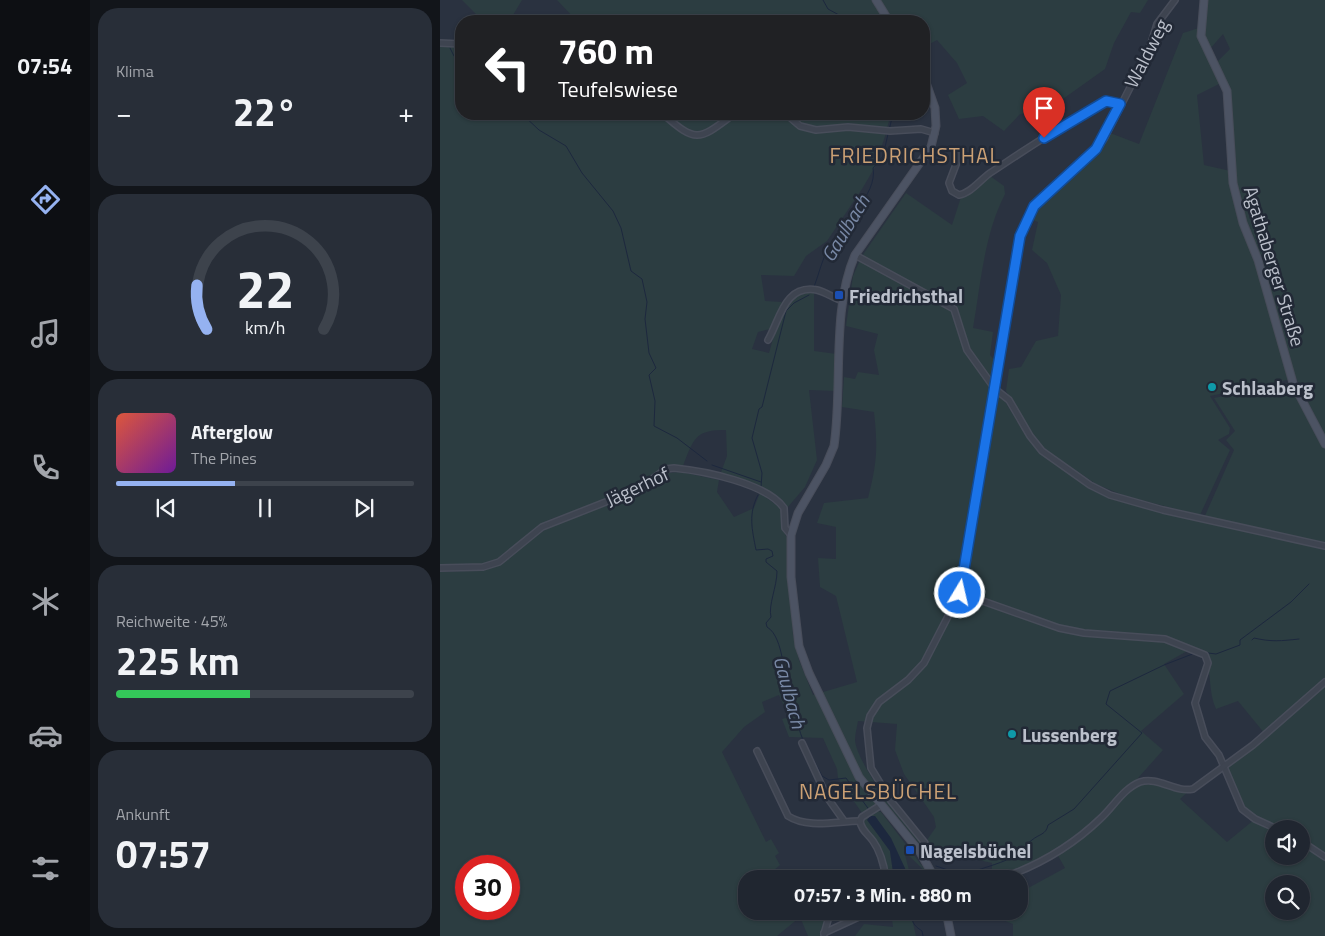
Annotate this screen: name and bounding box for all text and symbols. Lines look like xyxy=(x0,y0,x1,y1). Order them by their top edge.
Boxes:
street label: Waldweg xyxy=(1116,13,1176,93)
text: 760 m xyxy=(558,24,654,78)
icon: left xyxy=(475,35,540,100)
text: 07:54 xyxy=(18,49,72,83)
text: Klima xyxy=(116,59,154,83)
text: Teufelswiese xyxy=(558,72,678,106)
text: 22° xyxy=(233,83,297,141)
pin xyxy=(1023,87,1065,138)
text: − xyxy=(116,91,132,134)
text: + xyxy=(398,91,414,134)
icon: arrive xyxy=(1030,94,1058,122)
district label: FRIEDRICHSTHAL xyxy=(829,139,1001,171)
icon: directions xyxy=(28,182,63,217)
street label: Agathaberger Straße xyxy=(1237,182,1313,350)
water label: Gaulbach xyxy=(813,188,878,268)
text: 22 xyxy=(236,249,294,328)
place label: Friedrichsthal xyxy=(849,281,963,310)
marker: Friedrichsthal xyxy=(833,289,845,301)
text: km/h xyxy=(245,314,285,341)
icon: music xyxy=(28,316,63,351)
place label: Schlaaberg xyxy=(1222,373,1313,402)
marker: Schlaaberg xyxy=(1206,381,1218,393)
text: Afterglow xyxy=(191,417,273,446)
text: The Pines xyxy=(191,446,257,470)
icon: phone xyxy=(28,450,63,485)
street label: Jägerhof xyxy=(600,458,674,513)
icon: previous xyxy=(152,494,180,522)
icon: pause xyxy=(251,494,279,522)
icon: next xyxy=(350,494,378,522)
position arrow xyxy=(933,566,985,618)
icon: climate xyxy=(28,584,63,619)
text: Reichweite · 45% xyxy=(116,609,228,633)
text: 225 km xyxy=(116,632,240,690)
water label: Gaulbach xyxy=(765,652,815,733)
icon: car xyxy=(28,718,63,753)
place label: Lussenberg xyxy=(1022,720,1117,749)
marker: Lussenberg xyxy=(1006,728,1018,740)
district label: NAGELSBÜCHEL xyxy=(799,775,957,807)
text: Ankunft xyxy=(116,802,170,826)
map controls xyxy=(1265,820,1310,920)
button: sound xyxy=(1265,820,1310,865)
text: 07:57 xyxy=(116,825,211,883)
place label: Nagelsbüchel xyxy=(920,836,1031,865)
marker: Nagelsbüchel xyxy=(904,844,916,856)
icon: filters xyxy=(28,851,63,886)
speed limit sign: 30 xyxy=(455,855,520,920)
button: search xyxy=(1265,875,1310,920)
text: 07:57 · 3 Min. · 880 m xyxy=(794,880,972,909)

